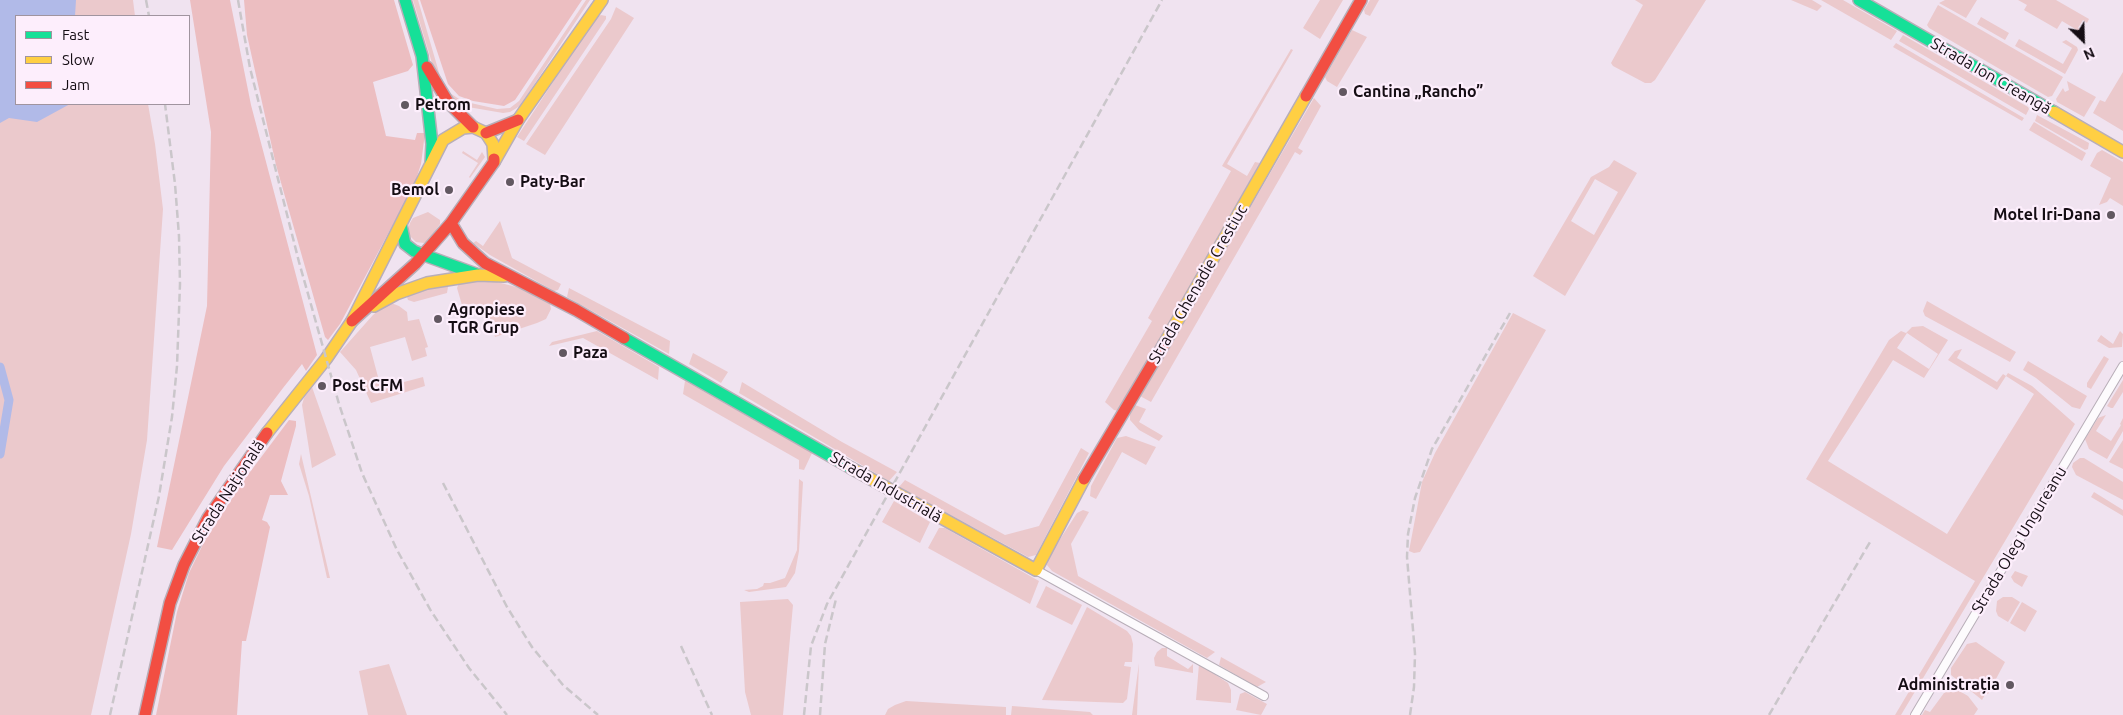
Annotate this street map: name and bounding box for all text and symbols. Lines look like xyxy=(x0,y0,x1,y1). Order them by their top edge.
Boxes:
legend xyxy=(15,15,190,105)
north arrow xyxy=(2058,15,2108,65)
text: Fast xyxy=(62,26,89,43)
street label: Strada Ion Creangă xyxy=(1927,34,2055,118)
text: N xyxy=(2081,44,2097,63)
text: Slow xyxy=(62,51,94,68)
text: Jam xyxy=(62,76,90,93)
place label: Cantina „Rancho” xyxy=(1353,82,1483,102)
marker: Cantina „Rancho” xyxy=(1337,86,1349,98)
place label: Petrom xyxy=(415,95,471,115)
marker: Petrom xyxy=(399,99,411,111)
place label: Paty-Bar xyxy=(520,172,585,192)
marker: Paty-Bar xyxy=(504,176,516,188)
place label: Bemol xyxy=(391,180,439,200)
marker: Bemol xyxy=(443,184,455,196)
street label: Strada Ghenadie Crestiuc xyxy=(1145,201,1251,367)
place label: Motel Iri-Dana xyxy=(1993,205,2101,225)
marker: Motel Iri-Dana xyxy=(2105,209,2117,221)
place label: Agropiese TGR Grup xyxy=(448,300,525,338)
marker: Agropiese TGR Grup xyxy=(432,313,444,325)
place label: Paza xyxy=(573,343,608,363)
marker: Paza xyxy=(557,347,569,359)
place label: Post CFM xyxy=(332,376,403,396)
marker: Post CFM xyxy=(316,380,328,392)
street label: Strada Națională xyxy=(187,437,269,547)
street label: Strada Industrială xyxy=(827,447,945,527)
street label: Strada Oleg Ungureanu xyxy=(1967,463,2071,617)
place label: Administrația xyxy=(1898,675,2000,695)
marker: Administrația xyxy=(2004,679,2016,691)

